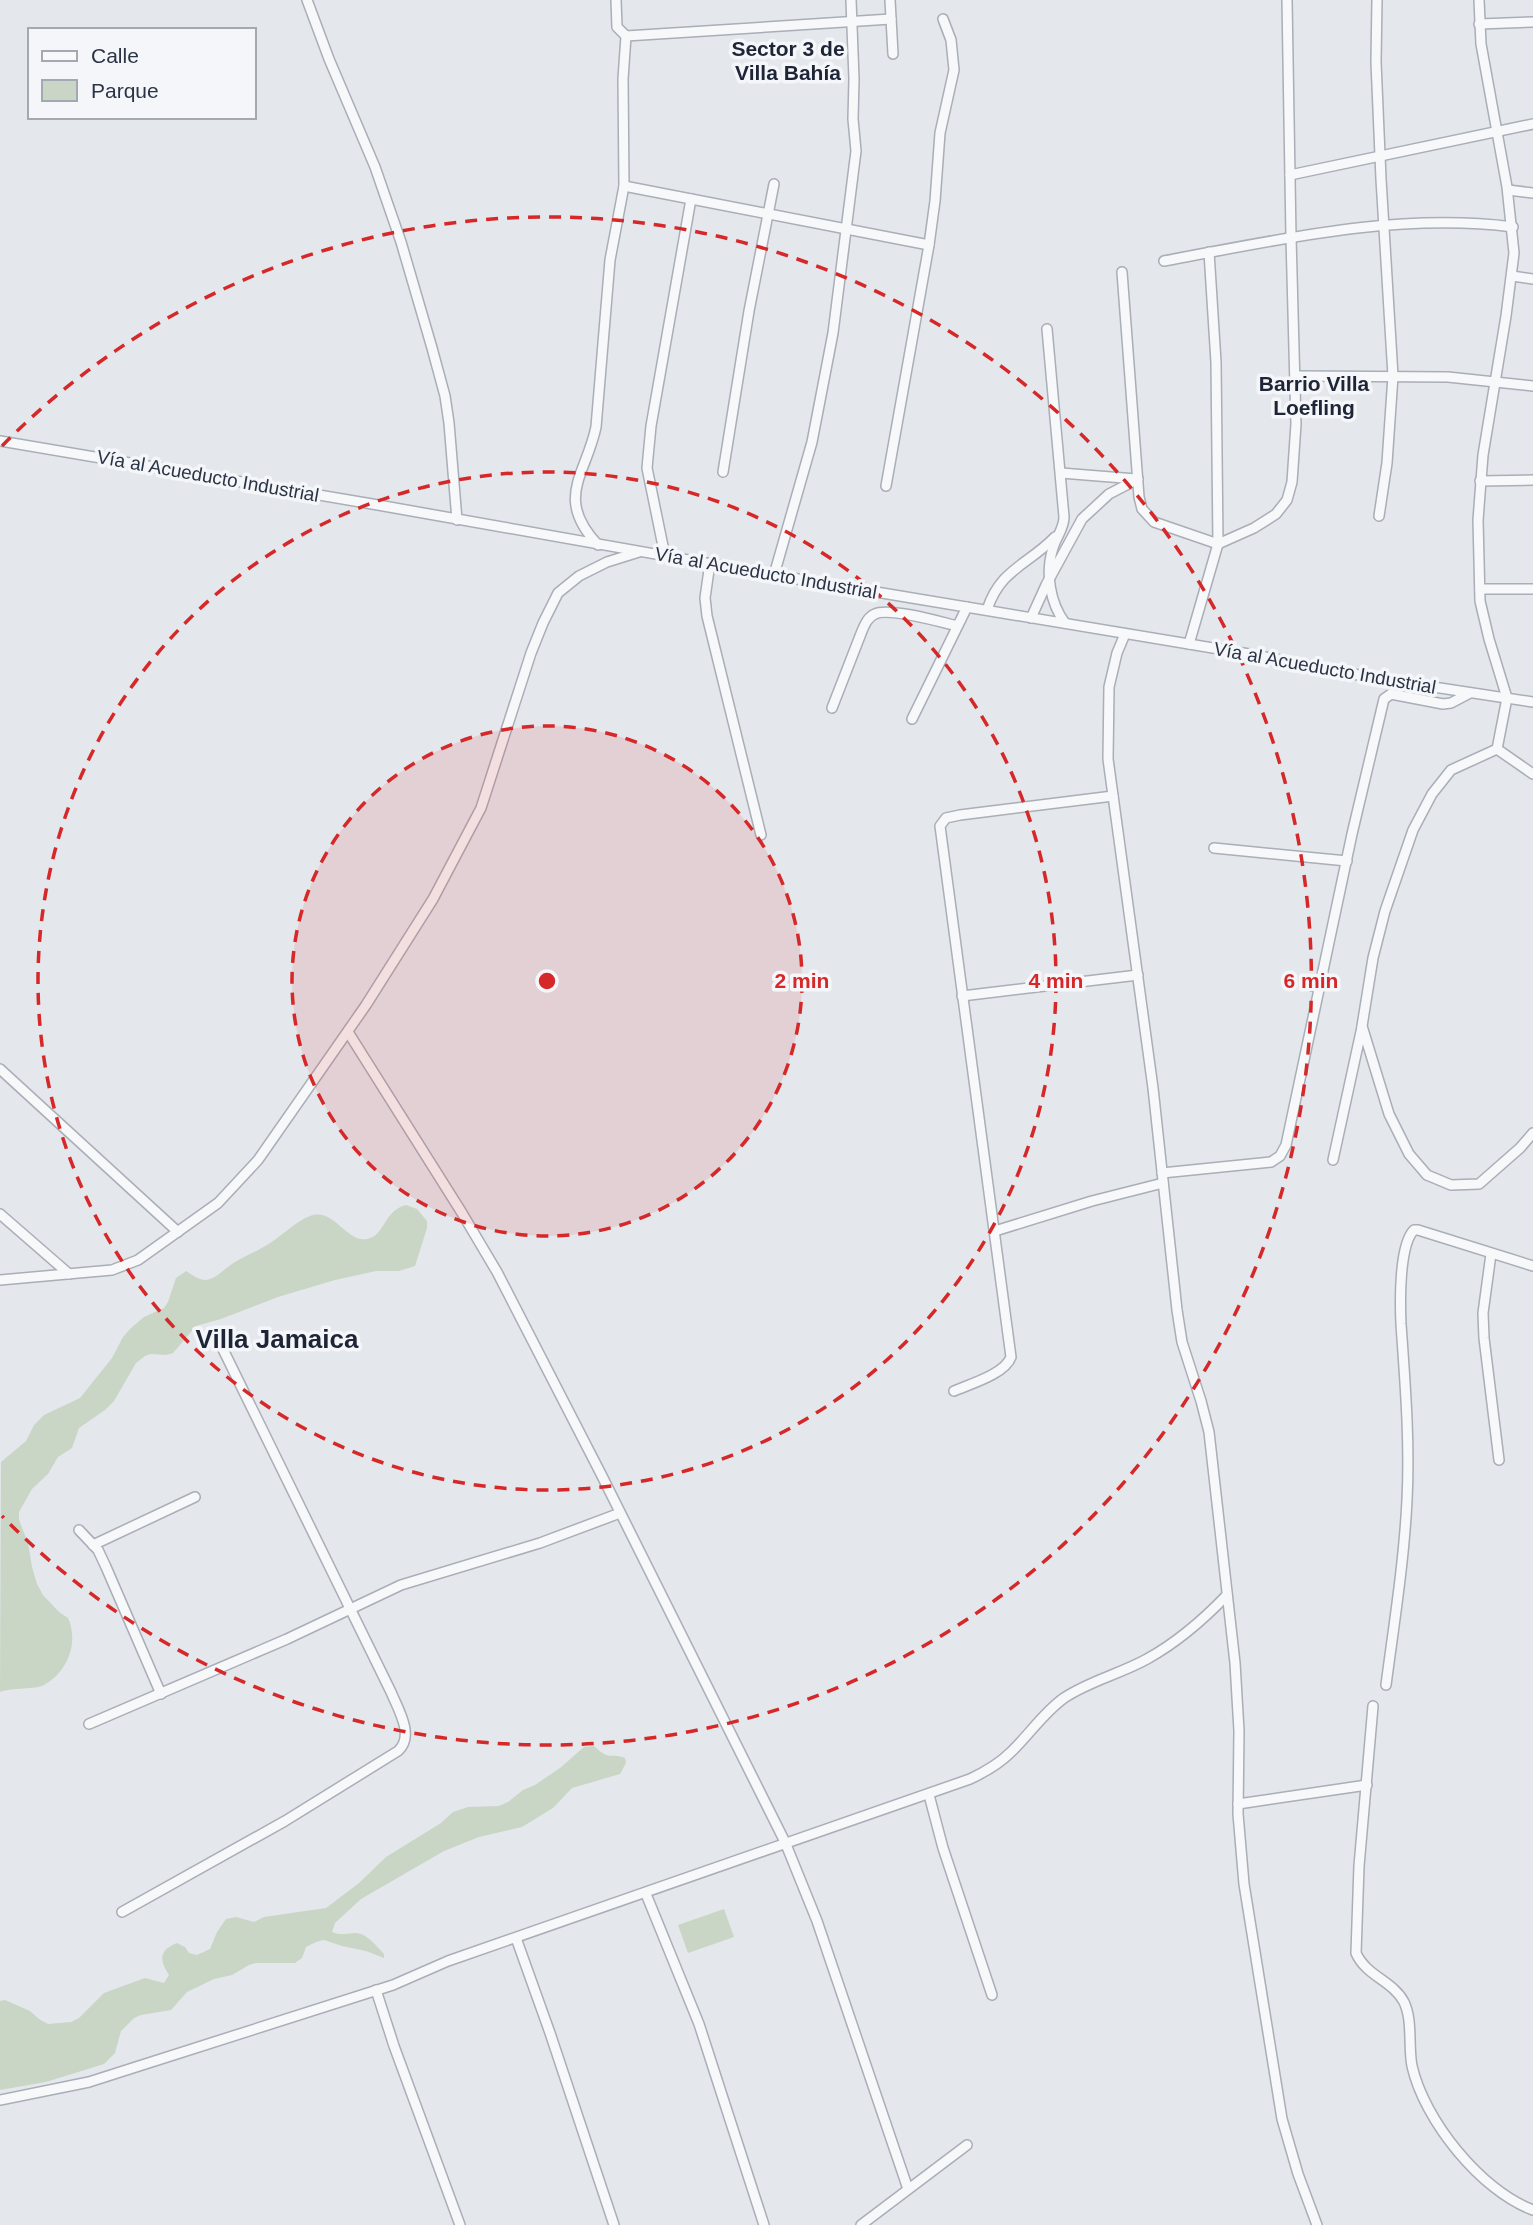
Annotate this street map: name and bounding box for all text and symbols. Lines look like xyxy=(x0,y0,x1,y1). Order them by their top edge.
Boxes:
legend xyxy=(28,28,256,119)
district label: Sector 3 de Villa Bahía xyxy=(731,37,845,84)
text: Calle xyxy=(91,44,139,67)
text: Parque xyxy=(91,79,159,102)
district label: Barrio Villa Loefling xyxy=(1259,372,1370,419)
street label: Vía al Acueducto Industrial xyxy=(95,446,321,506)
street label: Vía al Acueducto Industrial xyxy=(653,543,879,603)
street label: Vía al Acueducto Industrial xyxy=(1212,638,1438,698)
centre of rings xyxy=(535,969,559,993)
text: 2 min xyxy=(775,969,829,992)
text: 4 min xyxy=(1029,969,1083,992)
text: 6 min xyxy=(1284,969,1338,992)
district label: Villa Jamaica xyxy=(196,1324,359,1354)

